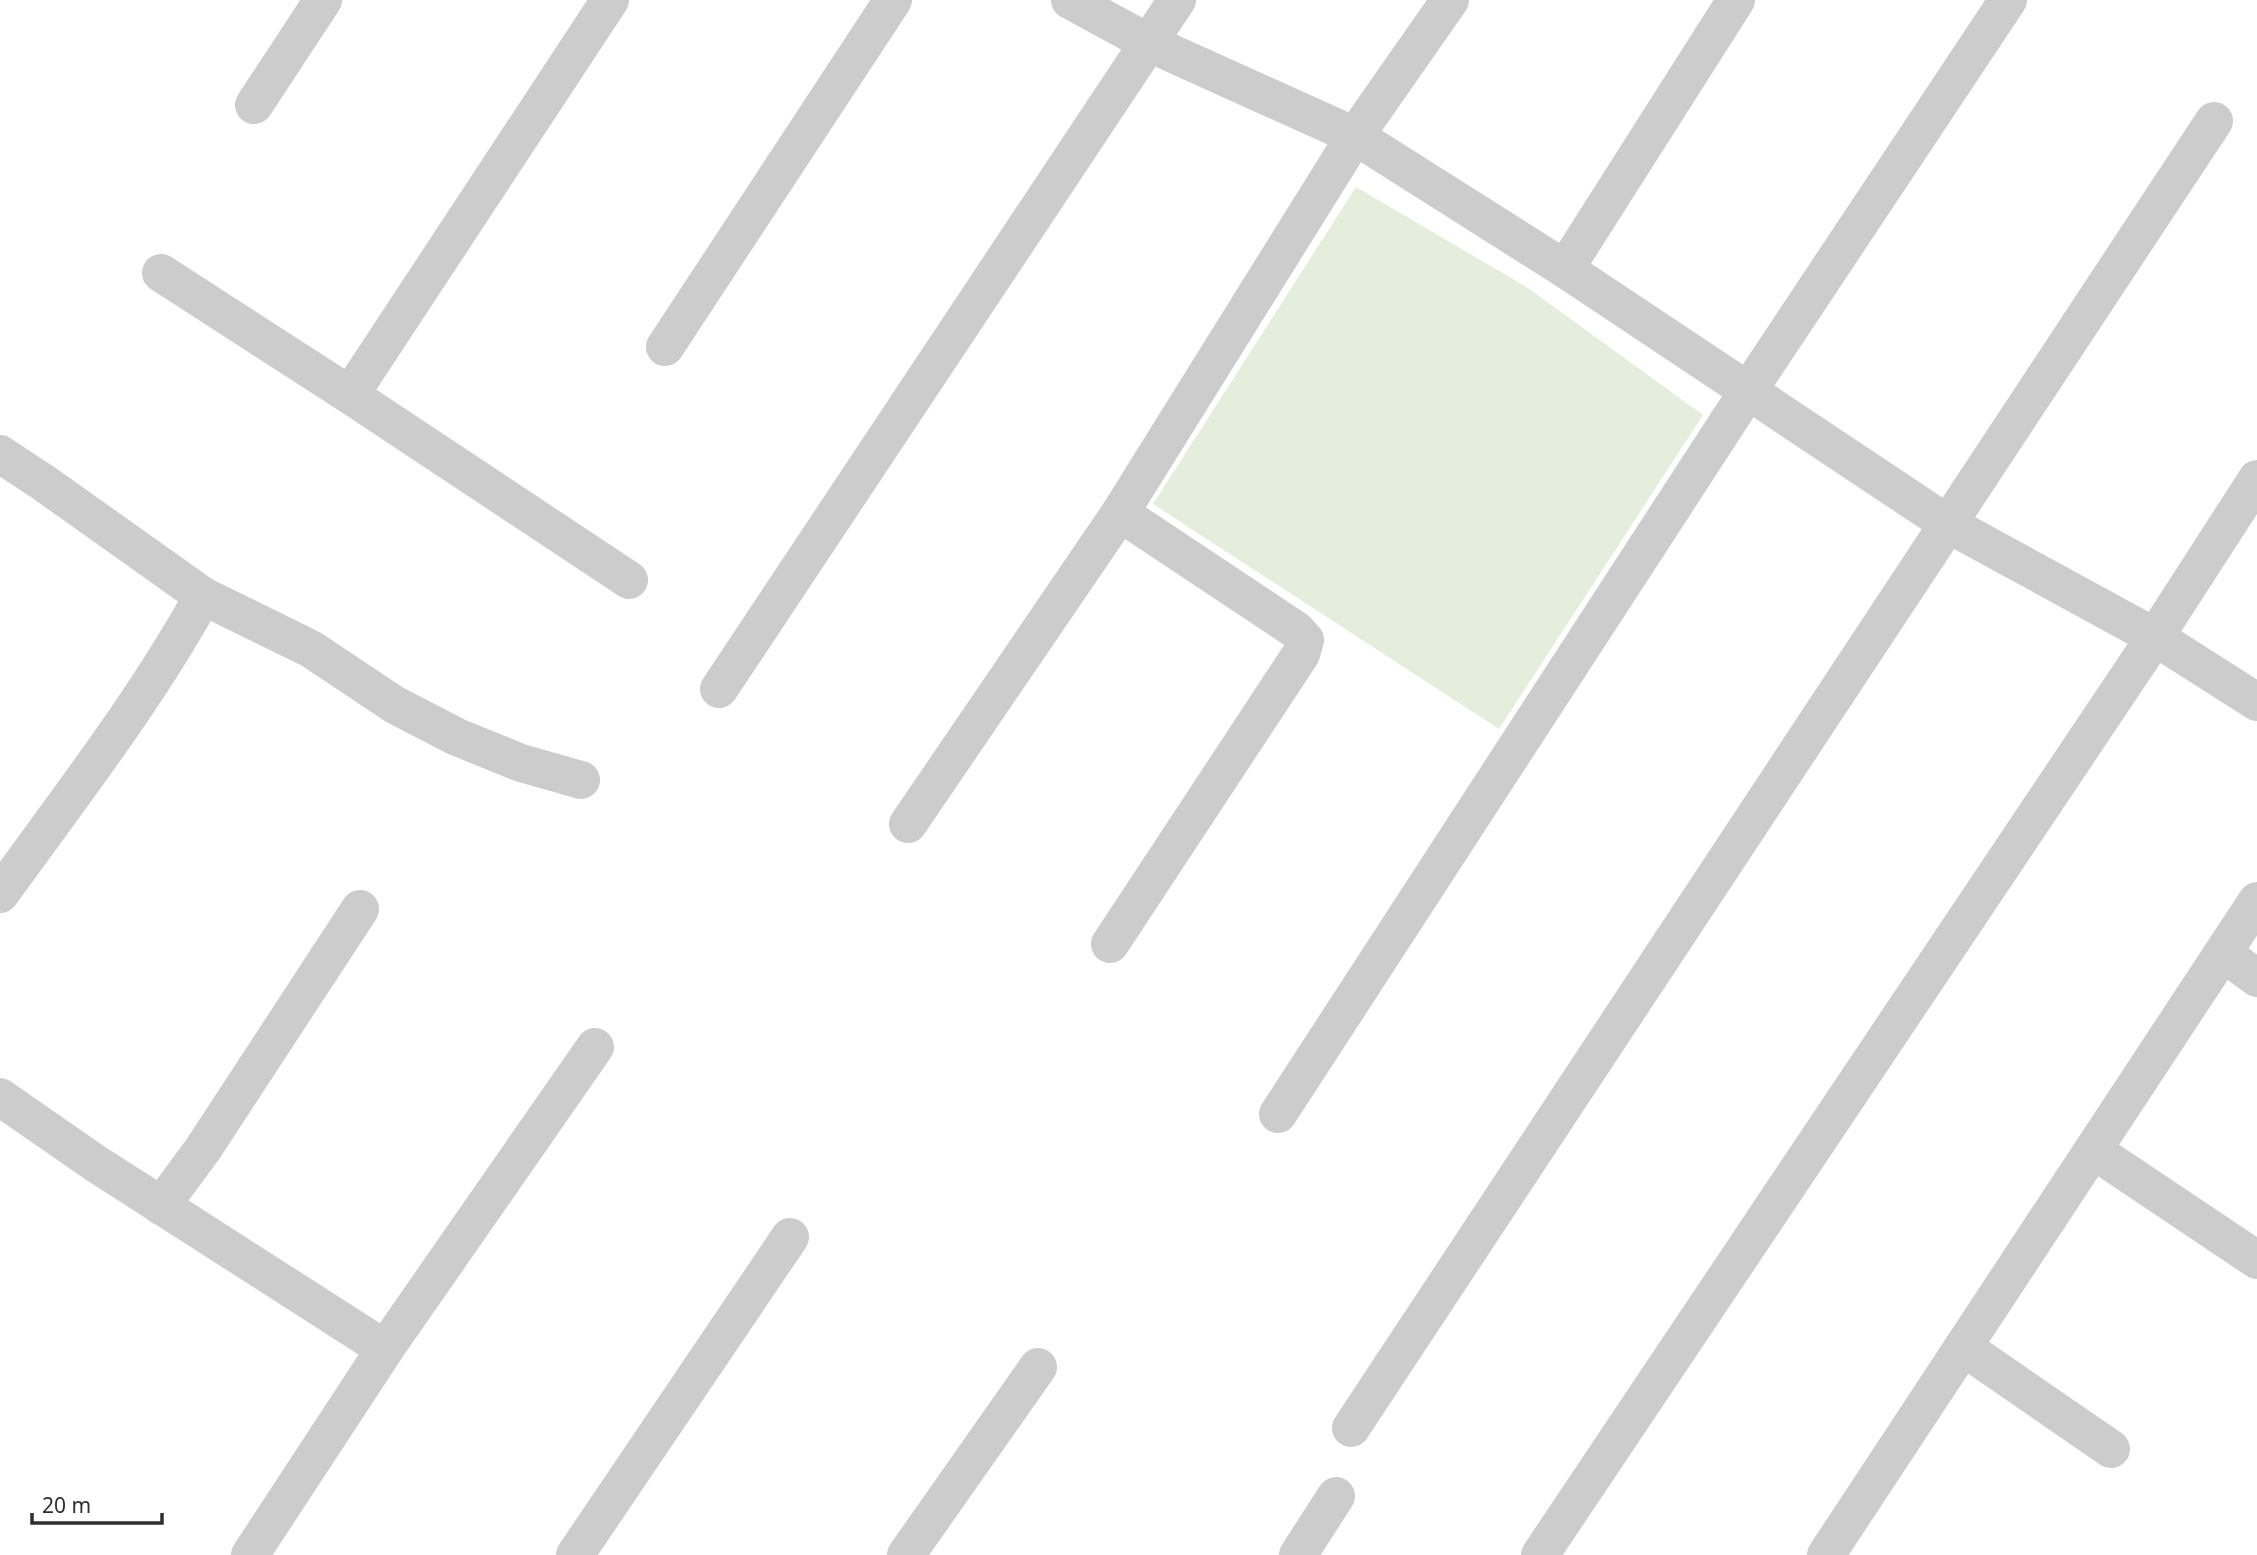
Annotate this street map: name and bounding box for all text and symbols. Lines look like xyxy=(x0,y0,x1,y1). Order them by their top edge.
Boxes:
scale bar xyxy=(32,1482,161,1526)
text: 20 m xyxy=(42,1491,91,1519)

